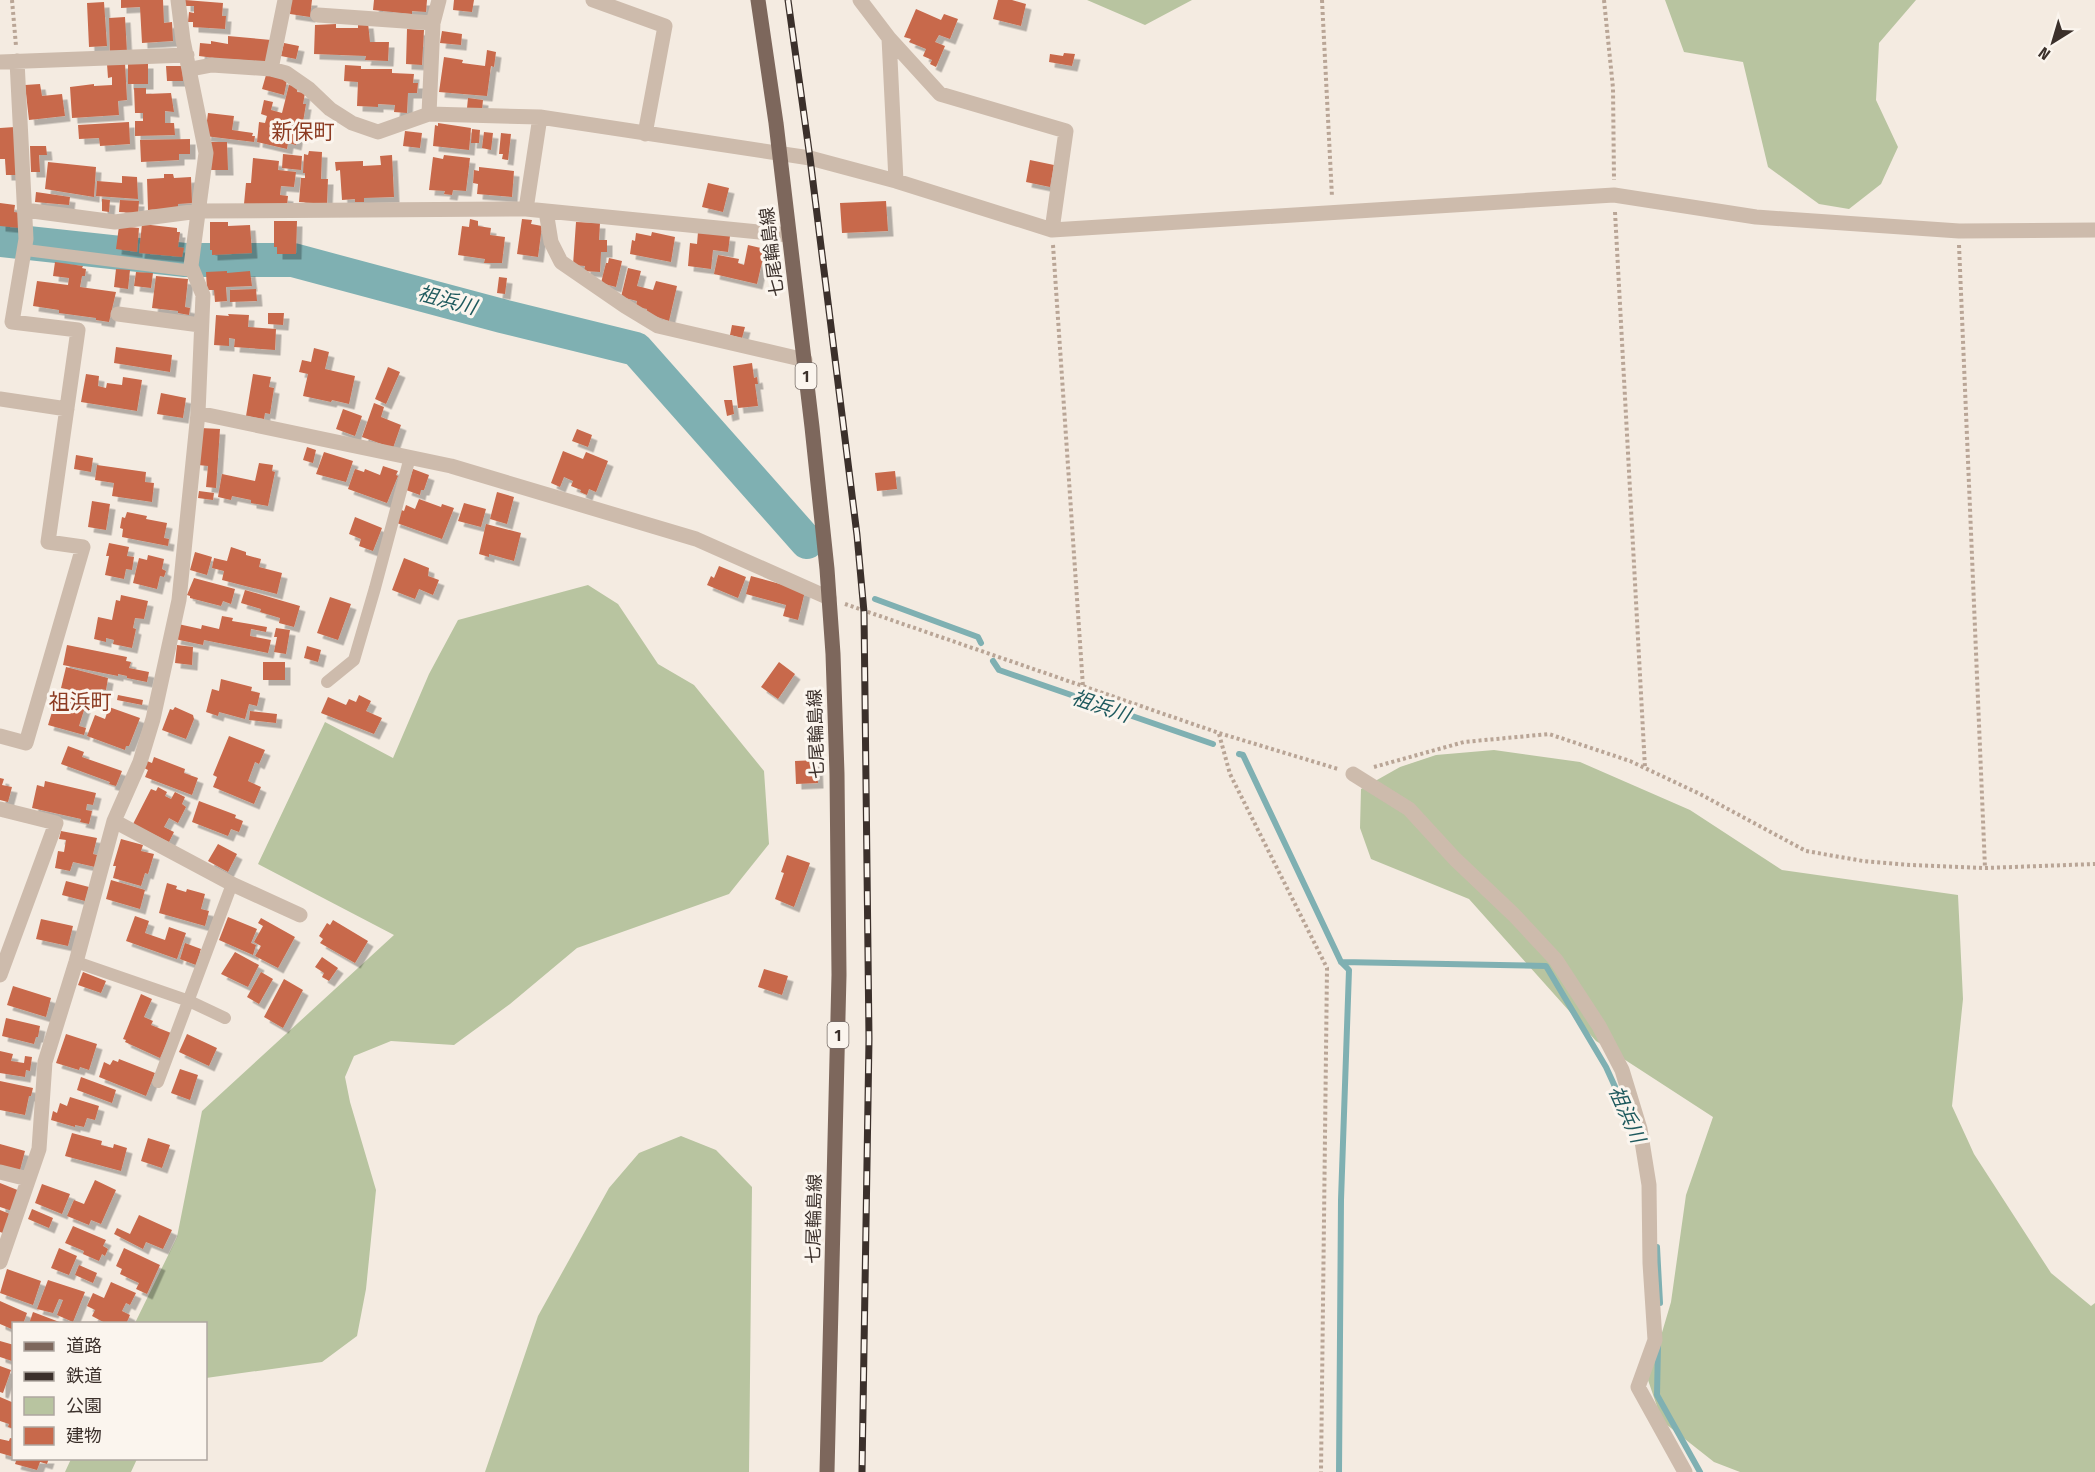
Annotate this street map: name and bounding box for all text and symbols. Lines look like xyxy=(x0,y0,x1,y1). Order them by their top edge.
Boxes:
north arrow xyxy=(2023,12,2083,72)
text: N xyxy=(2035,43,2054,64)
district label: 新保町 xyxy=(272,119,335,145)
street label: 七尾輪島線 xyxy=(756,206,788,298)
water label: 祖浜川 xyxy=(415,281,481,320)
road number: 1 xyxy=(796,363,816,389)
water label: 祖浜川 xyxy=(1069,685,1135,728)
district label: 祖浜町 xyxy=(49,689,112,715)
street label: 七尾輪島線 xyxy=(803,689,829,779)
road number: 1 xyxy=(828,1022,848,1048)
water label: 祖浜川 xyxy=(1604,1082,1651,1148)
street label: 七尾輪島線 xyxy=(802,1174,826,1264)
legend xyxy=(12,1322,207,1460)
text: 道路 xyxy=(66,1335,102,1357)
text: 鉄道 xyxy=(66,1365,102,1387)
text: 公園 xyxy=(66,1395,102,1417)
text: 建物 xyxy=(66,1425,102,1447)

